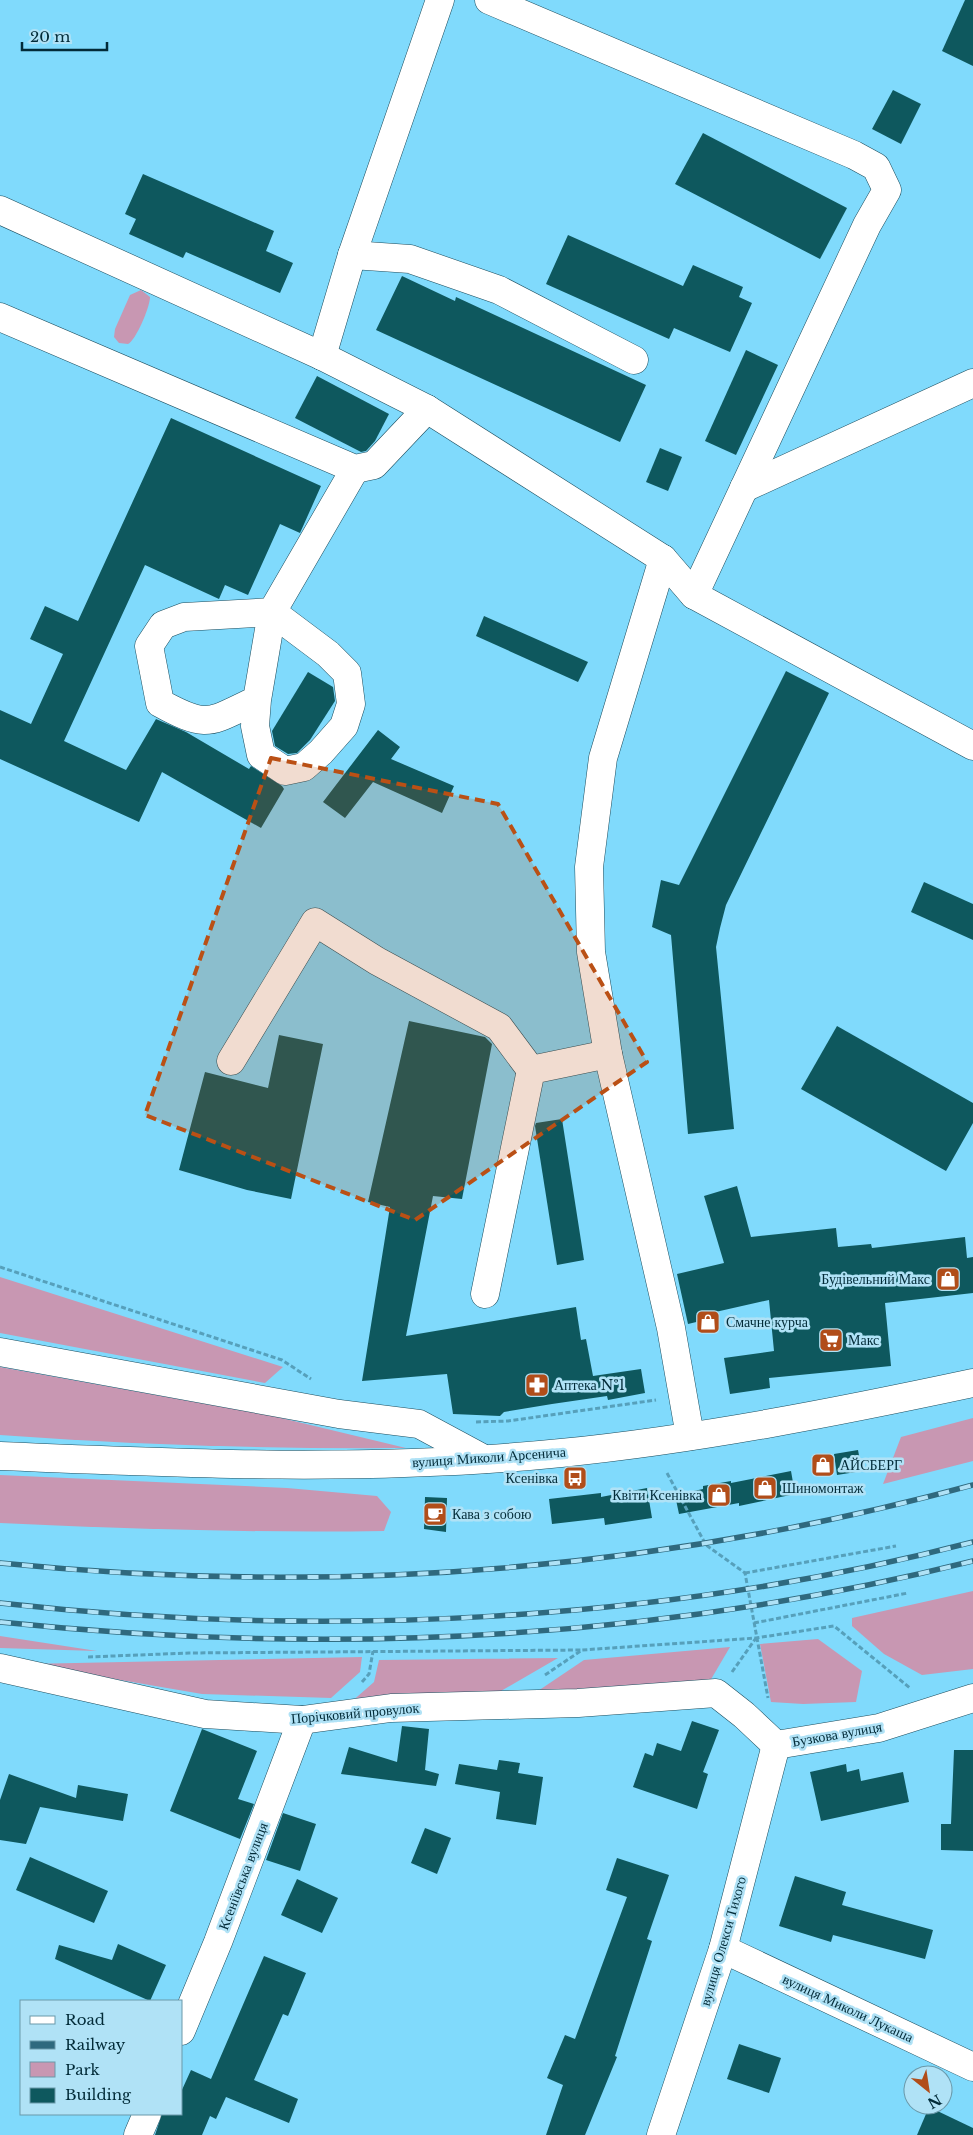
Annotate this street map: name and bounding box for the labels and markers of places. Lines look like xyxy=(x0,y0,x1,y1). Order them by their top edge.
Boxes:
shop icon: Будівельний Макс xyxy=(935,1266,961,1292)
place label: Будівельний Макс xyxy=(821,1270,930,1288)
shop icon: Смачне курча xyxy=(695,1309,721,1335)
place label: Смачне курча xyxy=(726,1313,809,1331)
supermarket icon: Макс xyxy=(818,1327,844,1353)
place label: Макс xyxy=(848,1331,879,1349)
pharmacy icon: Аптека №1 xyxy=(524,1372,550,1398)
place label: Аптека №1 xyxy=(554,1376,625,1394)
shop icon: АЙСБЕРГ xyxy=(810,1452,836,1478)
place label: АЙСБЕРГ xyxy=(840,1456,902,1474)
bus stop icon: Ксенівка xyxy=(562,1465,588,1491)
place label: Ксенівка xyxy=(506,1469,559,1487)
shop icon: Шиномонтаж xyxy=(752,1475,778,1501)
place label: Шиномонтаж xyxy=(782,1479,864,1497)
shop icon: Квіти Ксенівка xyxy=(706,1482,732,1508)
place label: Квіти Ксенівка xyxy=(612,1486,703,1504)
cafe icon: Кава з собою xyxy=(422,1501,448,1527)
place label: Кава з собою xyxy=(452,1505,531,1523)

